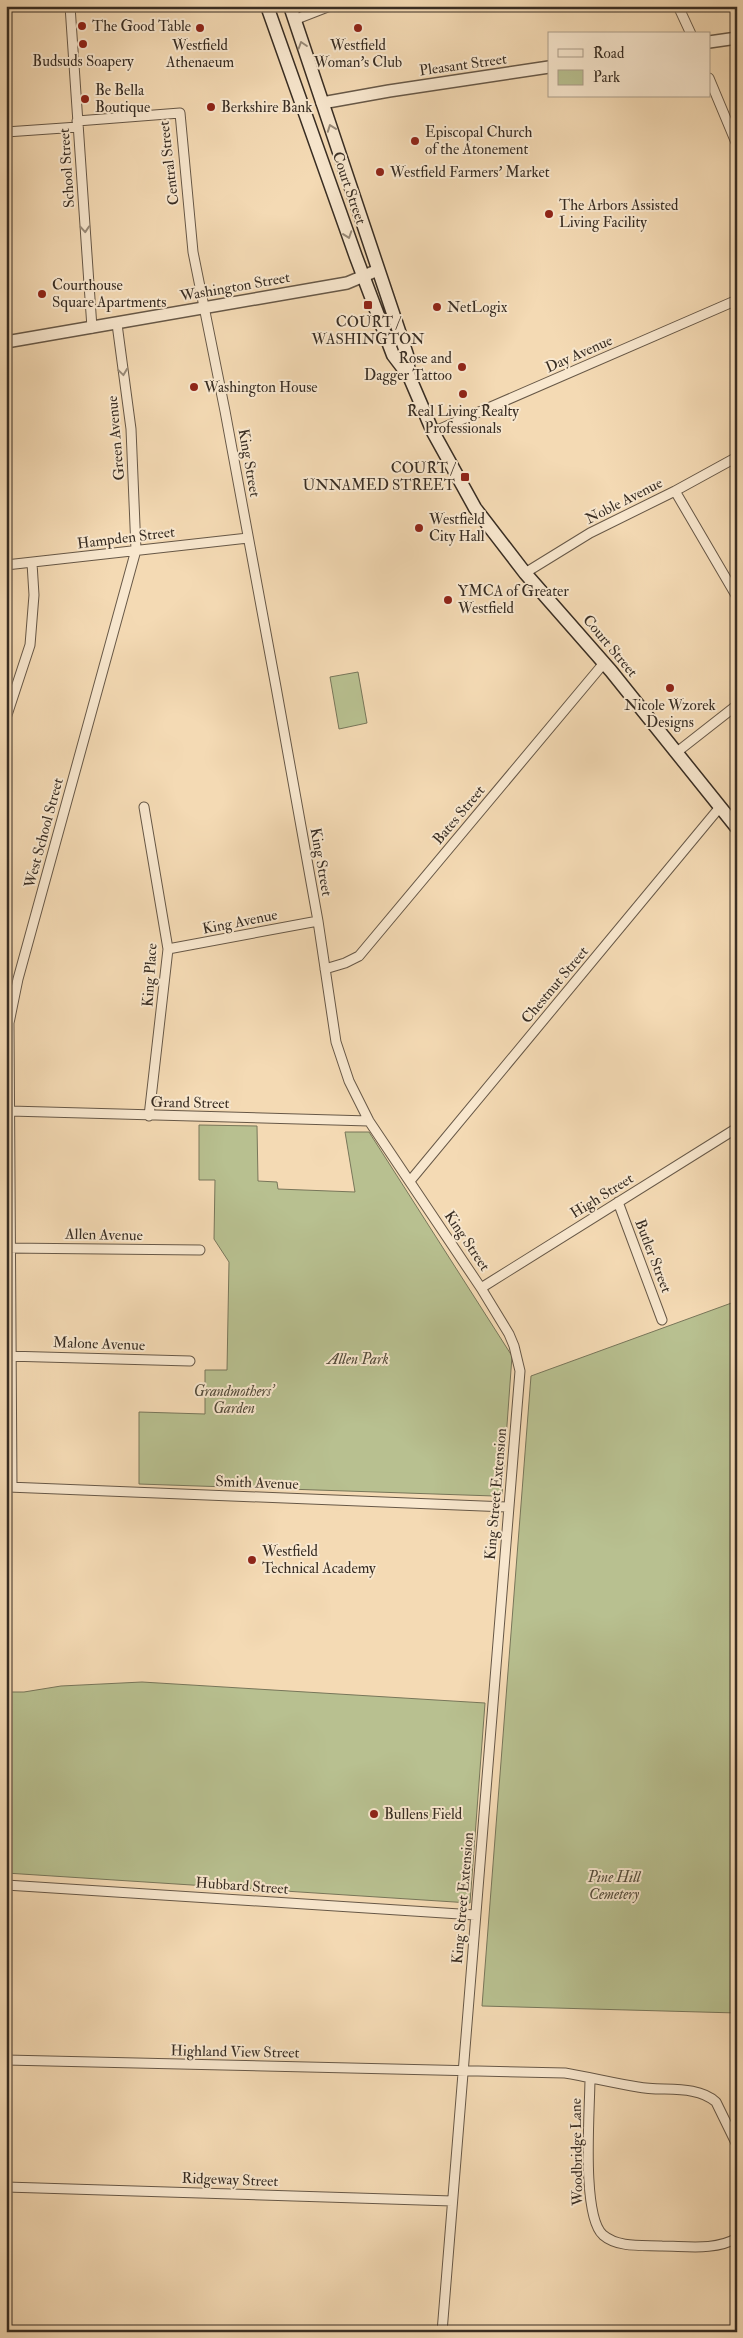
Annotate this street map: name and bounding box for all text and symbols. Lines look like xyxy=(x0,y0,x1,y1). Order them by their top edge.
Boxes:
place label: The Good Table xyxy=(92,17,191,36)
marker: The Good Table xyxy=(76,20,88,32)
marker: Westfield Athenaeum xyxy=(194,22,206,34)
marker: Westfield Woman's Club xyxy=(352,22,364,34)
legend xyxy=(548,32,710,98)
place label: Westfield Athenaeum xyxy=(165,36,234,72)
place label: Westfield Woman's Club xyxy=(313,36,402,72)
marker: Budsuds Soapery xyxy=(77,38,89,50)
one-way arrow xyxy=(298,42,308,50)
text: Road xyxy=(593,44,625,63)
street label: Pleasant Street xyxy=(418,49,508,81)
place label: Budsuds Soapery xyxy=(32,52,134,72)
text: Park xyxy=(593,68,620,87)
place label: Be Bella Boutique xyxy=(95,81,150,117)
marker: Be Bella Boutique xyxy=(79,93,91,105)
place label: Berkshire Bank xyxy=(221,98,313,117)
marker: Berkshire Bank xyxy=(205,101,217,113)
street label: Central Street xyxy=(154,120,184,206)
place label: Episcopal Church of the Atonement xyxy=(425,123,533,159)
one-way arrow xyxy=(327,124,337,133)
street label: School Street xyxy=(55,127,79,208)
marker: Episcopal Church of the Atonement xyxy=(409,135,421,147)
street label: Court Street xyxy=(328,149,370,227)
place label: Westfield Farmers' Market xyxy=(389,163,550,182)
marker: Westfield Farmers' Market xyxy=(374,166,386,178)
place label: The Arbors Assisted Living Facility xyxy=(559,196,679,232)
marker: The Arbors Assisted Living Facility xyxy=(543,208,555,220)
one-way arrow xyxy=(79,226,90,234)
one-way arrow xyxy=(342,230,352,239)
street label: Washington Street xyxy=(178,268,292,306)
place label: Courthouse Square Apartments xyxy=(52,276,166,313)
marker: Courthouse Square Apartments xyxy=(36,288,48,300)
place label: NetLogix xyxy=(447,298,508,317)
marker: COURT / WASHINGTON xyxy=(362,299,374,311)
marker: NetLogix xyxy=(431,301,443,313)
place label: COURT / WASHINGTON xyxy=(310,313,425,349)
street label: Day Avenue xyxy=(543,331,615,377)
place label: Rose and Dagger Tattoo xyxy=(364,349,453,385)
marker: Rose and Dagger Tattoo xyxy=(456,361,468,373)
one-way arrow xyxy=(118,368,128,376)
place label: Washington House xyxy=(203,378,318,397)
marker: Washington House xyxy=(188,381,200,393)
marker: Real Living Realty Professionals xyxy=(457,388,469,400)
street label: Green Avenue xyxy=(103,395,129,481)
place label: Real Living Realty Professionals xyxy=(407,402,519,438)
street label: King Street xyxy=(234,427,264,499)
place label: COURT / UNNAMED STREET xyxy=(303,459,457,495)
marker: COURT / UNNAMED STREET xyxy=(459,471,471,483)
street label: Noble Avenue xyxy=(582,473,666,529)
place label: Westfield City Hall xyxy=(428,510,485,546)
marker: Westfield City Hall xyxy=(413,522,425,534)
street label: Hampden Street xyxy=(76,523,176,554)
place label: YMCA of Greater Westfield xyxy=(457,582,569,618)
marker: YMCA of Greater Westfield xyxy=(442,594,454,606)
street label: Court Street xyxy=(578,611,642,681)
marker: Nicole Wzorek Designs xyxy=(664,682,676,694)
place label: Nicole Wzorek Designs xyxy=(624,696,716,732)
street label: West School Street xyxy=(20,776,68,891)
street label: Bates Street xyxy=(429,781,489,849)
street label: King Street xyxy=(306,826,336,898)
street label: King Avenue xyxy=(201,905,279,939)
street label: King Place xyxy=(138,942,162,1008)
street label: Chestnut Street xyxy=(517,943,593,1027)
street label: Grand Street xyxy=(150,1093,230,1113)
street label: High Street xyxy=(567,1169,637,1223)
street label: King Street xyxy=(440,1207,494,1275)
street label: Butler Street xyxy=(630,1216,676,1296)
street label: Allen Avenue xyxy=(64,1225,143,1245)
street label: Malone Avenue xyxy=(53,1333,145,1355)
park label: Allen Park xyxy=(325,1350,389,1369)
park label: Grandmothers' Garden xyxy=(194,1382,276,1418)
street label: King Street Extension xyxy=(481,1427,511,1561)
street label: Smith Avenue xyxy=(215,1472,299,1494)
place label: Westfield Technical Academy xyxy=(261,1542,376,1578)
marker: Westfield Technical Academy xyxy=(246,1554,258,1566)
place label: Bullens Field xyxy=(384,1805,463,1824)
marker: Bullens Field xyxy=(368,1808,380,1820)
street label: King Street Extension xyxy=(448,1831,478,1965)
park label: Pine Hill Cemetery xyxy=(587,1868,642,1904)
street label: Hubbard Street xyxy=(195,1873,289,1899)
street label: Highland View Street xyxy=(170,2041,300,2063)
street label: Woodbridge Lane xyxy=(567,2098,587,2207)
street label: Ridgeway Street xyxy=(181,2169,279,2191)

